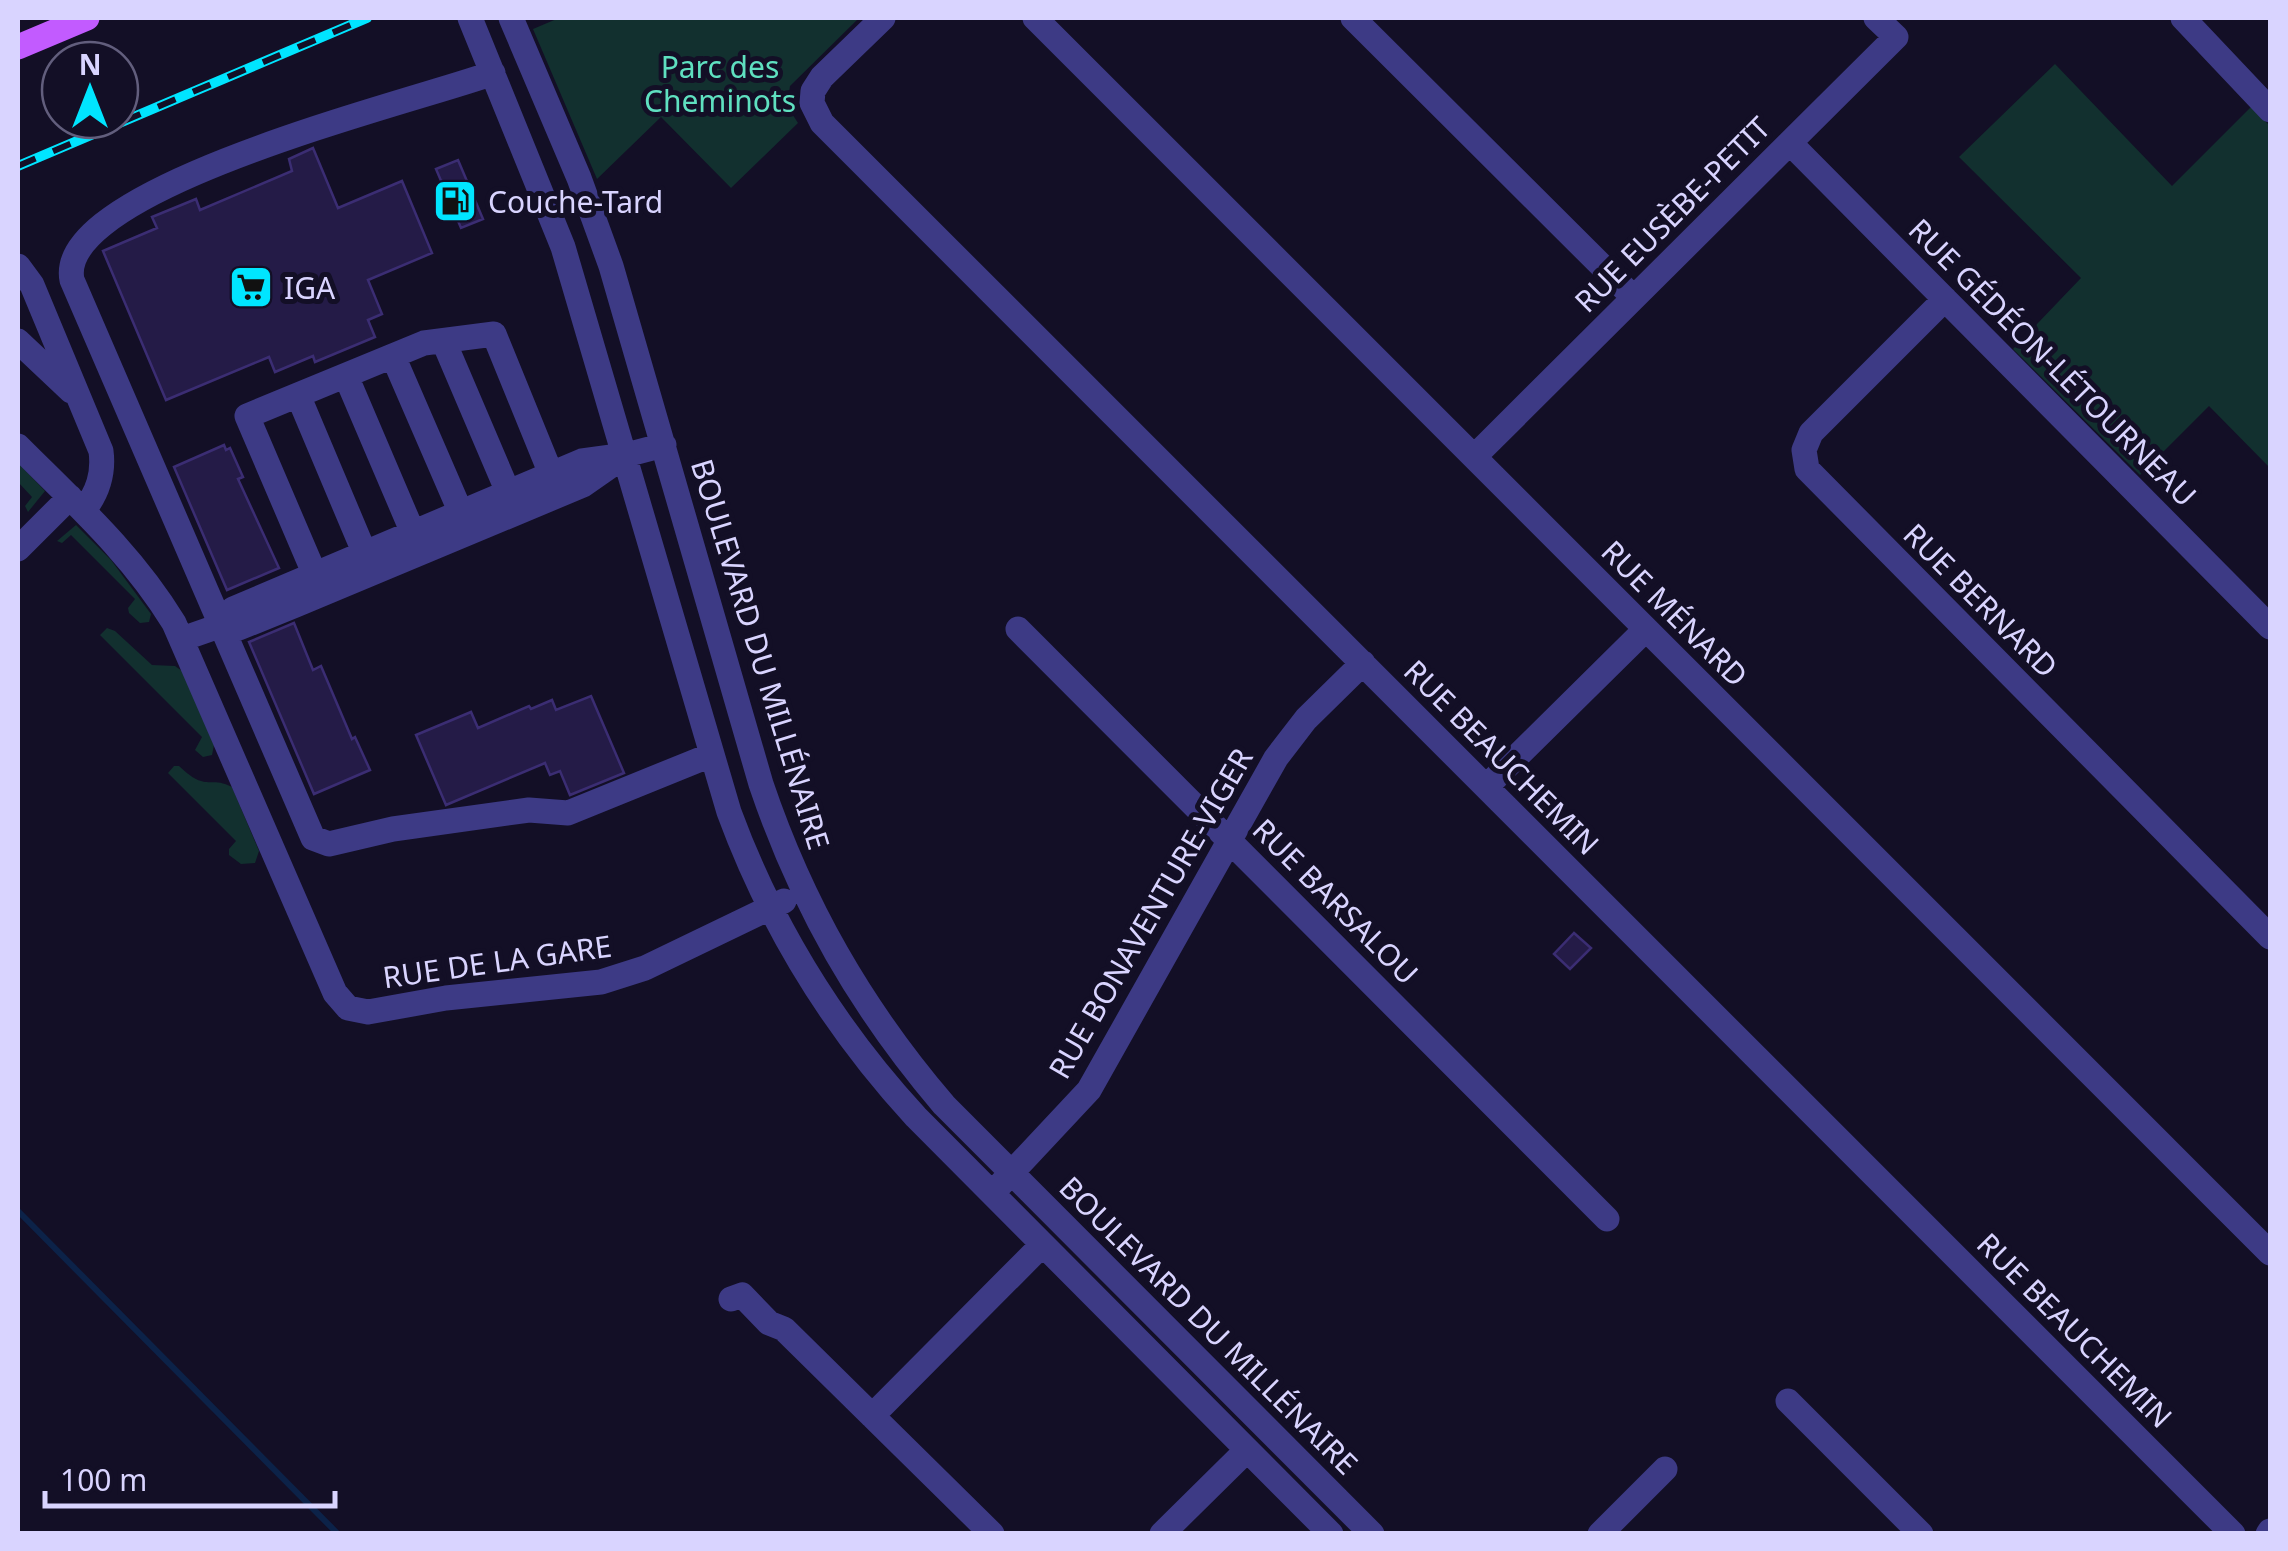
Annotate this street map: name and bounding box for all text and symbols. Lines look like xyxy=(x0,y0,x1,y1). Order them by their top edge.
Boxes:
north arrow xyxy=(40,40,140,140)
text: N xyxy=(79,45,101,83)
park label: Parc des Cheminots xyxy=(644,46,796,121)
street label: RUE EUSÈBE-PETIT xyxy=(1565,107,1779,321)
fuel station icon: Couche-Tard xyxy=(432,178,478,224)
place label: Couche-Tard xyxy=(488,181,663,222)
street label: RUE GÉDÉON-LÉTOURNEAU xyxy=(1900,209,2206,515)
supermarket icon: IGA xyxy=(228,264,274,310)
place label: IGA xyxy=(284,267,336,308)
street label: BOULEVARD DU MILLÉNAIRE xyxy=(682,454,840,854)
street label: RUE BERNARD xyxy=(1895,514,2067,686)
street label: RUE MÉNARD xyxy=(1593,531,1757,695)
street label: RUE BEAUCHEMIN xyxy=(1395,650,1609,864)
street label: RUE BONAVENTURE-VIGER xyxy=(1038,740,1262,1086)
street label: RUE BARSALOU xyxy=(1244,809,1428,993)
street label: RUE DE LA GARE xyxy=(380,925,614,997)
street label: BOULEVARD DU MILLÉNAIRE xyxy=(1051,1167,1367,1483)
street label: RUE BEAUCHEMIN xyxy=(1968,1223,2182,1437)
scale bar xyxy=(45,1446,335,1508)
text: 100 m xyxy=(60,1459,147,1500)

